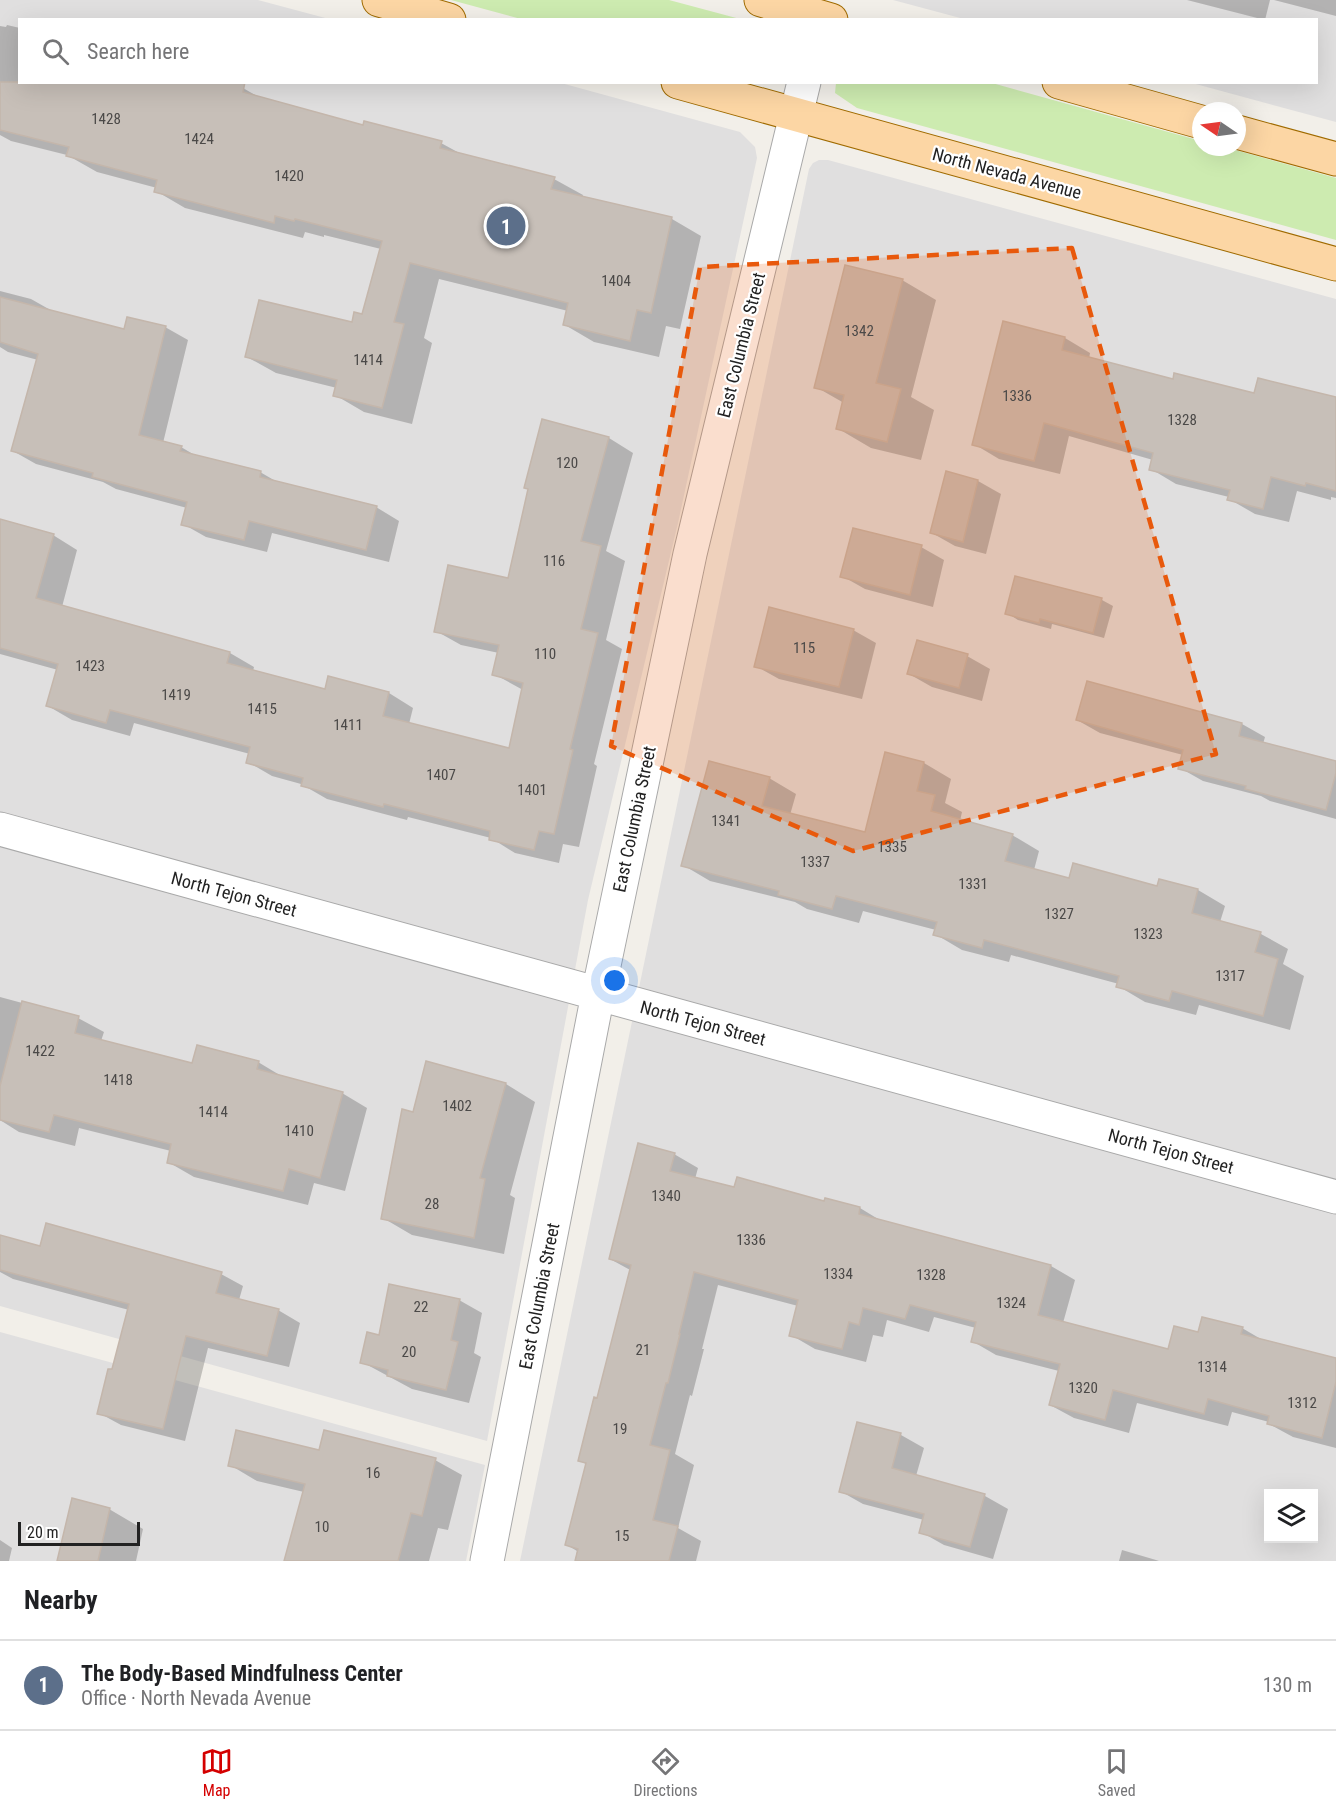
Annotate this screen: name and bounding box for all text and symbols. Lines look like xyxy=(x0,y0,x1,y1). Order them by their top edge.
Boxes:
search box xyxy=(18,18,1318,84)
icon: search xyxy=(39,35,72,68)
text: Search here xyxy=(87,39,189,64)
north arrow xyxy=(1192,102,1246,156)
house number: 1428 xyxy=(91,110,121,128)
house number: 1424 xyxy=(184,130,214,148)
street label: North Nevada Avenue xyxy=(930,143,1084,203)
house number: 1420 xyxy=(274,167,304,185)
pin: 1 xyxy=(486,204,526,248)
street label: East Columbia Street xyxy=(713,270,769,420)
house number: 1404 xyxy=(601,272,631,290)
house number: 1342 xyxy=(844,322,874,340)
house number: 1414 xyxy=(353,351,383,369)
house number: 1336 xyxy=(1002,387,1032,405)
house number: 1328 xyxy=(1167,411,1197,429)
house number: 120 xyxy=(556,454,578,472)
house number: 116 xyxy=(543,552,565,570)
house number: 115 xyxy=(793,639,815,657)
house number: 110 xyxy=(534,645,556,663)
house number: 1423 xyxy=(75,657,105,675)
house number: 1419 xyxy=(161,686,191,704)
house number: 1415 xyxy=(247,700,277,718)
house number: 1411 xyxy=(333,716,363,734)
street label: East Columbia Street xyxy=(608,744,660,894)
house number: 1407 xyxy=(426,766,456,784)
house number: 1401 xyxy=(517,781,547,799)
house number: 1341 xyxy=(711,812,741,830)
house number: 1335 xyxy=(877,838,907,856)
house number: 1337 xyxy=(800,853,830,871)
street label: North Tejon Street xyxy=(169,867,299,921)
house number: 1331 xyxy=(958,875,988,893)
house number: 1327 xyxy=(1044,905,1074,923)
house number: 1323 xyxy=(1133,925,1163,943)
your location xyxy=(600,966,629,995)
house number: 1317 xyxy=(1215,967,1245,985)
street label: North Tejon Street xyxy=(638,996,768,1050)
house number: 1422 xyxy=(25,1042,55,1060)
house number: 1418 xyxy=(103,1071,133,1089)
house number: 1402 xyxy=(442,1097,472,1115)
house number: 1414 xyxy=(198,1103,228,1121)
house number: 1410 xyxy=(284,1122,314,1140)
street label: North Tejon Street xyxy=(1106,1124,1236,1178)
house number: 1340 xyxy=(651,1187,681,1205)
house number: 28 xyxy=(425,1195,439,1213)
street label: East Columbia Street xyxy=(514,1221,564,1371)
house number: 1336 xyxy=(736,1231,766,1249)
house number: 1334 xyxy=(823,1265,853,1283)
house number: 1328 xyxy=(916,1266,946,1284)
house number: 1324 xyxy=(996,1294,1026,1312)
house number: 22 xyxy=(414,1298,428,1316)
house number: 21 xyxy=(636,1341,650,1359)
house number: 20 xyxy=(402,1343,416,1361)
house number: 1314 xyxy=(1197,1358,1227,1376)
house number: 1320 xyxy=(1068,1379,1098,1397)
house number: 1312 xyxy=(1287,1394,1317,1412)
house number: 19 xyxy=(613,1420,627,1438)
house number: 16 xyxy=(366,1464,380,1482)
map controls xyxy=(1264,1489,1318,1543)
button: layers xyxy=(1264,1489,1318,1543)
house number: 10 xyxy=(315,1518,329,1536)
scale bar xyxy=(18,1519,140,1546)
text: 20 m xyxy=(27,1523,59,1542)
house number: 15 xyxy=(615,1527,629,1545)
text: Nearby xyxy=(24,1585,98,1615)
text: The Body-Based Mindfulness Center xyxy=(81,1661,403,1686)
text: 1 xyxy=(38,1673,49,1697)
text: 130 m xyxy=(1263,1673,1312,1697)
text: Office · North Nevada Avenue xyxy=(81,1686,311,1710)
tab: Map xyxy=(200,1745,233,1800)
tab: Directions xyxy=(634,1745,697,1800)
tab: Saved xyxy=(1098,1745,1136,1800)

